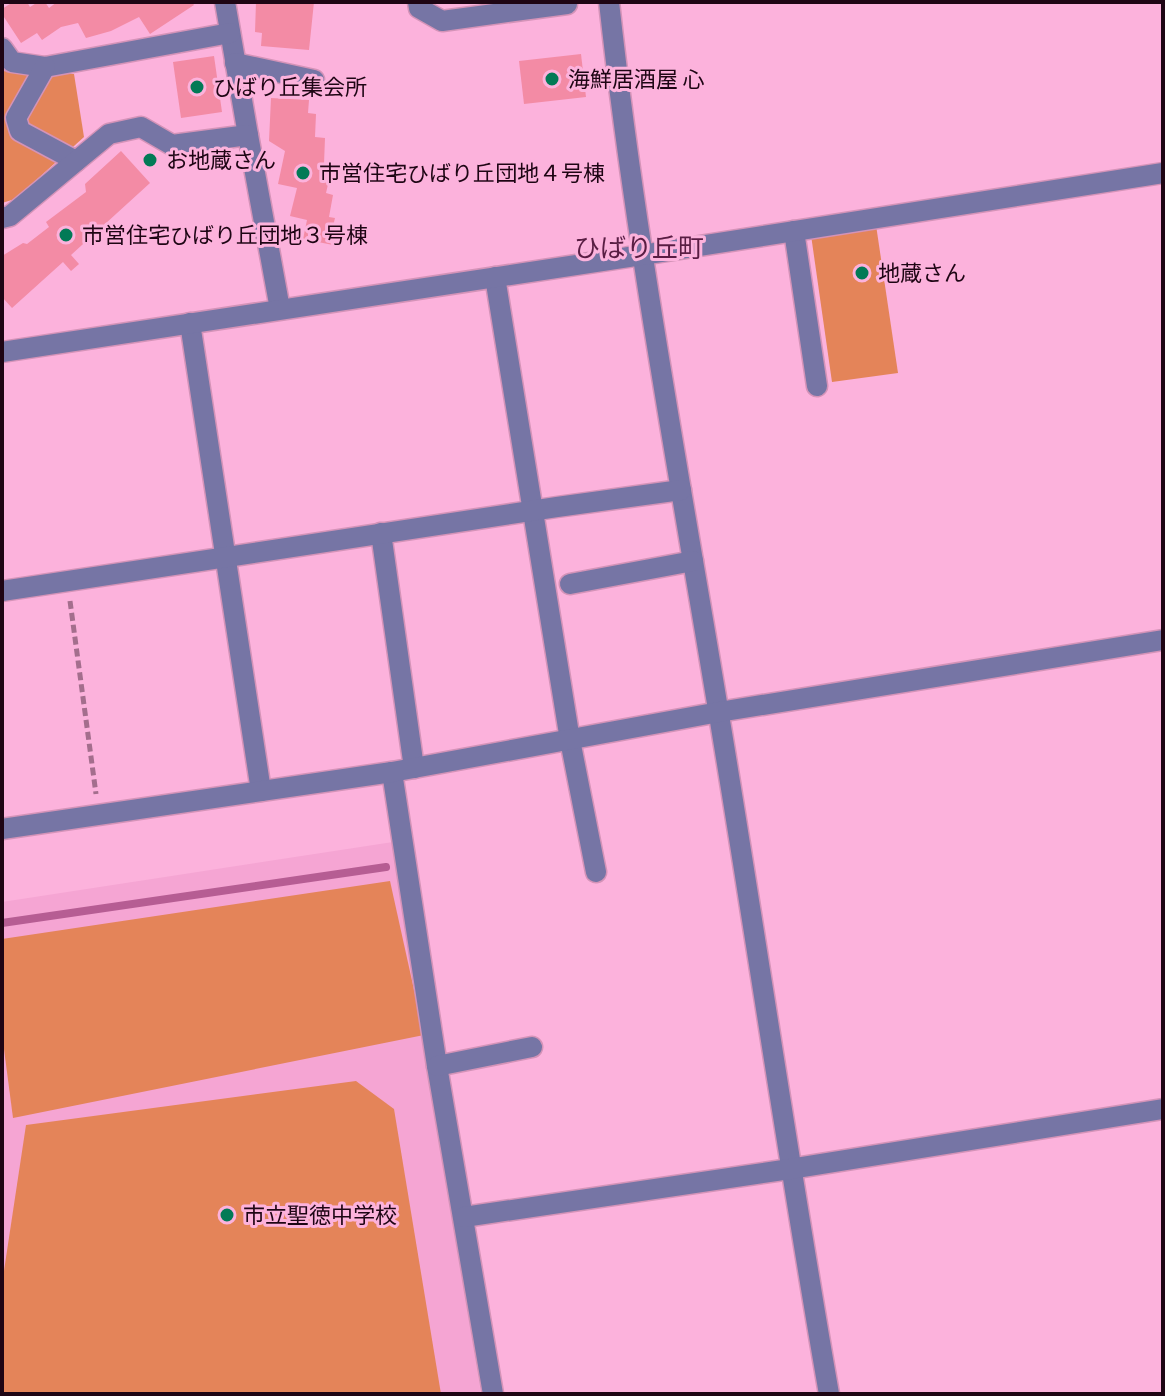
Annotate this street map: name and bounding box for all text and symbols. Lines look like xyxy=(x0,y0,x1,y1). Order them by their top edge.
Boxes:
place label: 海鮮居酒屋 心 xyxy=(568,65,704,92)
marker: 海鮮居酒屋 心 xyxy=(543,70,561,88)
place label: ひばり丘集会所 xyxy=(213,73,367,100)
marker: ひばり丘集会所 xyxy=(188,78,206,96)
place label: お地蔵さん xyxy=(166,146,276,173)
marker: お地蔵さん xyxy=(141,151,159,169)
place label: 市営住宅ひばり丘団地４号棟 xyxy=(319,159,605,186)
marker: 市営住宅ひばり丘団地４号棟 xyxy=(294,164,312,182)
place label: 市営住宅ひばり丘団地３号棟 xyxy=(82,221,368,248)
marker: 市営住宅ひばり丘団地３号棟 xyxy=(57,226,75,244)
district label: ひばり丘町 xyxy=(574,231,704,262)
place label: 地蔵さん xyxy=(878,259,966,286)
marker: 地蔵さん xyxy=(853,264,871,282)
place label: 市立聖徳中学校 xyxy=(243,1201,397,1228)
marker: 市立聖徳中学校 xyxy=(218,1206,236,1224)

